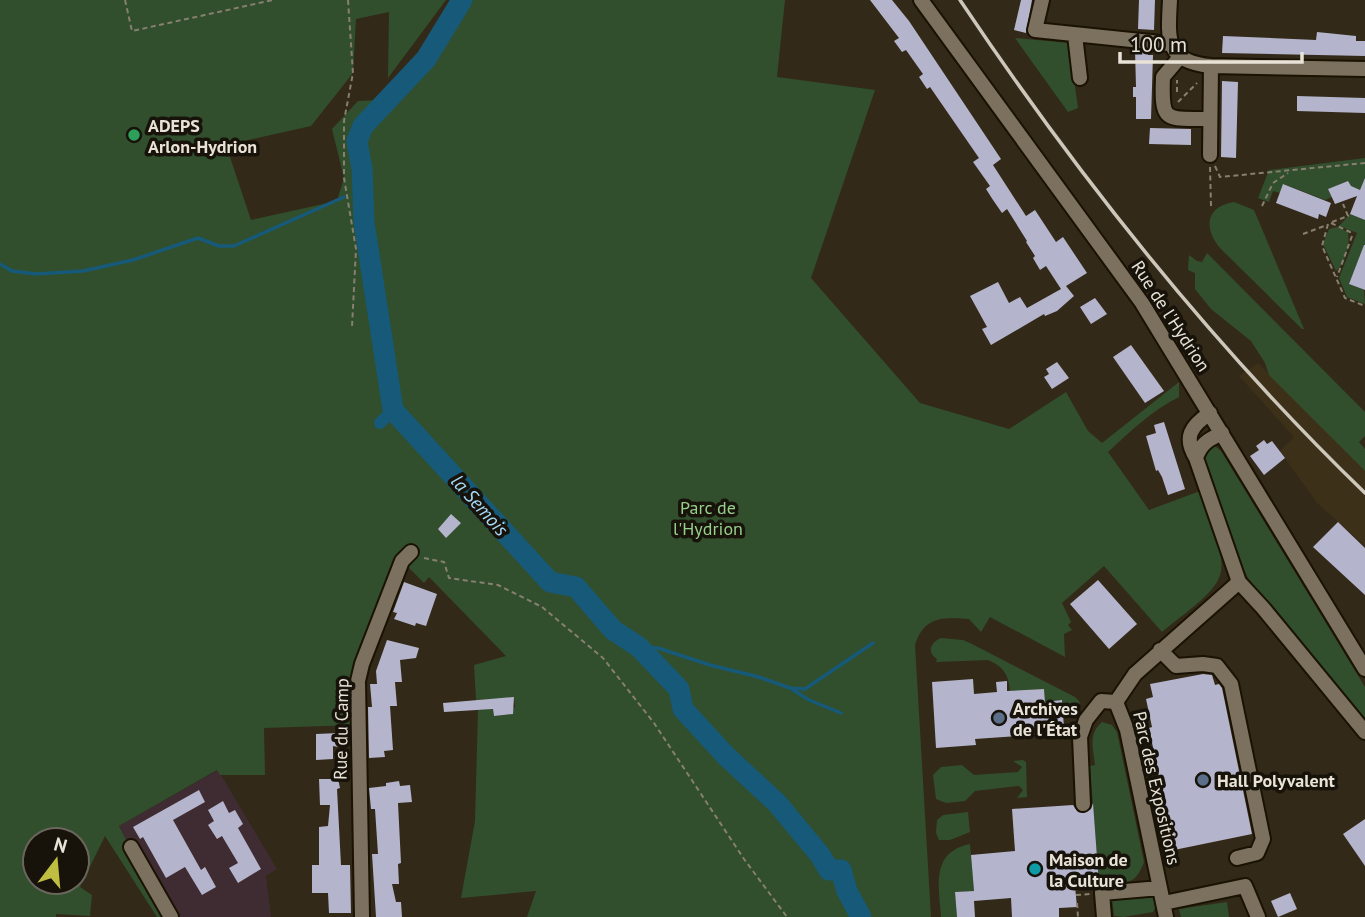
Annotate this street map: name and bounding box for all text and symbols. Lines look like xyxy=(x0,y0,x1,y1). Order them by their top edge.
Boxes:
scale bar xyxy=(1120,21,1302,65)
text: 100 m xyxy=(1130,31,1187,58)
place label: ADEPS Arlon-Hydrion xyxy=(148,114,257,158)
marker: ADEPS Arlon-Hydrion xyxy=(126,127,142,143)
street label: Rue de l'Hydrion xyxy=(1127,256,1215,376)
water label: la Semois xyxy=(446,469,514,541)
park label: Parc de l'Hydrion xyxy=(673,496,743,540)
street label: Rue du Camp xyxy=(329,678,353,780)
place label: Archives de l'État xyxy=(1013,697,1078,741)
street label: Parc des Expositions xyxy=(1128,709,1186,867)
marker: Archives de l'État xyxy=(991,710,1007,726)
place label: Hall Polyvalent xyxy=(1217,769,1335,792)
marker: Hall Polyvalent xyxy=(1195,772,1211,788)
north arrow xyxy=(21,826,91,896)
text: N xyxy=(51,831,70,858)
place label: Maison de la Culture xyxy=(1049,848,1128,892)
marker: Maison de la Culture xyxy=(1027,861,1043,877)

